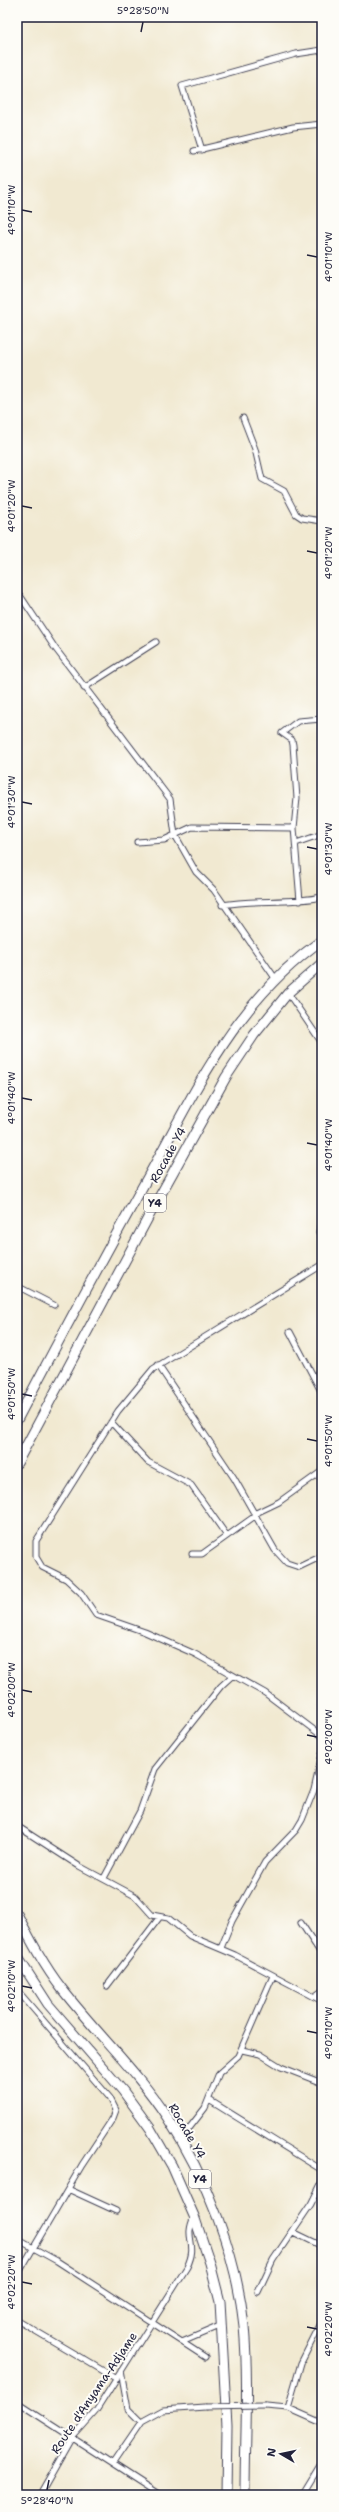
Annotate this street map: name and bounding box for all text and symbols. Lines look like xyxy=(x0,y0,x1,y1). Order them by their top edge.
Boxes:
text: 5°28'50"N xyxy=(117,4,169,17)
text: 4°01'10"W xyxy=(5,184,18,235)
text: 4°01'10"W xyxy=(322,231,335,282)
text: 4°01'20"W xyxy=(5,479,18,532)
text: 4°01'20"W xyxy=(322,526,335,579)
text: 4°01'30"W xyxy=(5,775,18,829)
text: 4°01'30"W xyxy=(322,822,335,876)
text: 4°01'40"W xyxy=(5,1071,18,1125)
text: 4°01'40"W xyxy=(322,1118,335,1172)
street label: Rocade Y4 xyxy=(146,1124,190,1186)
road number: Y4 xyxy=(144,1194,166,1212)
text: 4°01'50"W xyxy=(5,1367,18,1420)
text: 4°01'50"W xyxy=(322,1414,335,1467)
text: 4°02'00"W xyxy=(5,1662,18,1718)
text: 4°02'00"W xyxy=(322,1709,335,1765)
text: 4°02'10"W xyxy=(5,1959,18,2012)
text: 4°02'10"W xyxy=(322,2006,335,2059)
street label: Rocade Y4 xyxy=(165,2100,209,2162)
road number: Y4 xyxy=(189,2170,211,2188)
text: 4°02'20"W xyxy=(5,2254,18,2310)
text: 4°02'20"W xyxy=(322,2301,335,2357)
street label: Route d'Anyama-Adjame xyxy=(47,2329,141,2457)
north arrow xyxy=(261,2434,301,2474)
text: N xyxy=(264,2447,280,2458)
text: 5°28'40"N xyxy=(21,2494,73,2507)

